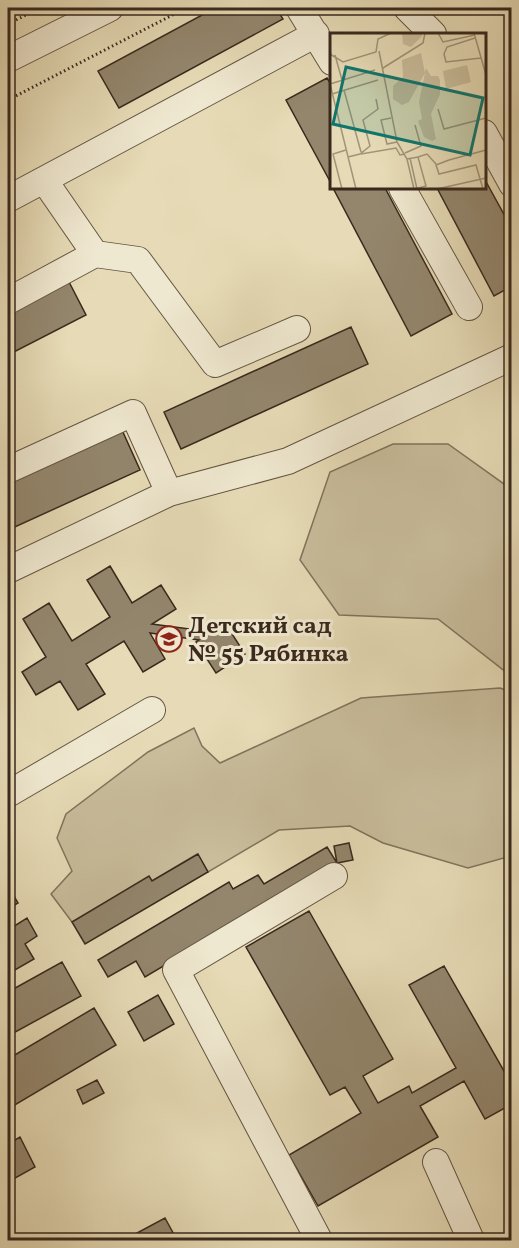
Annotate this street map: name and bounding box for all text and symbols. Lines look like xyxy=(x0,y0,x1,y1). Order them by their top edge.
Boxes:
inset map xyxy=(330,33,486,189)
place label: Детский сад № 55 Рябинка xyxy=(188,610,349,672)
school or university icon: Детский сад № 55 Рябинка xyxy=(154,624,184,654)

